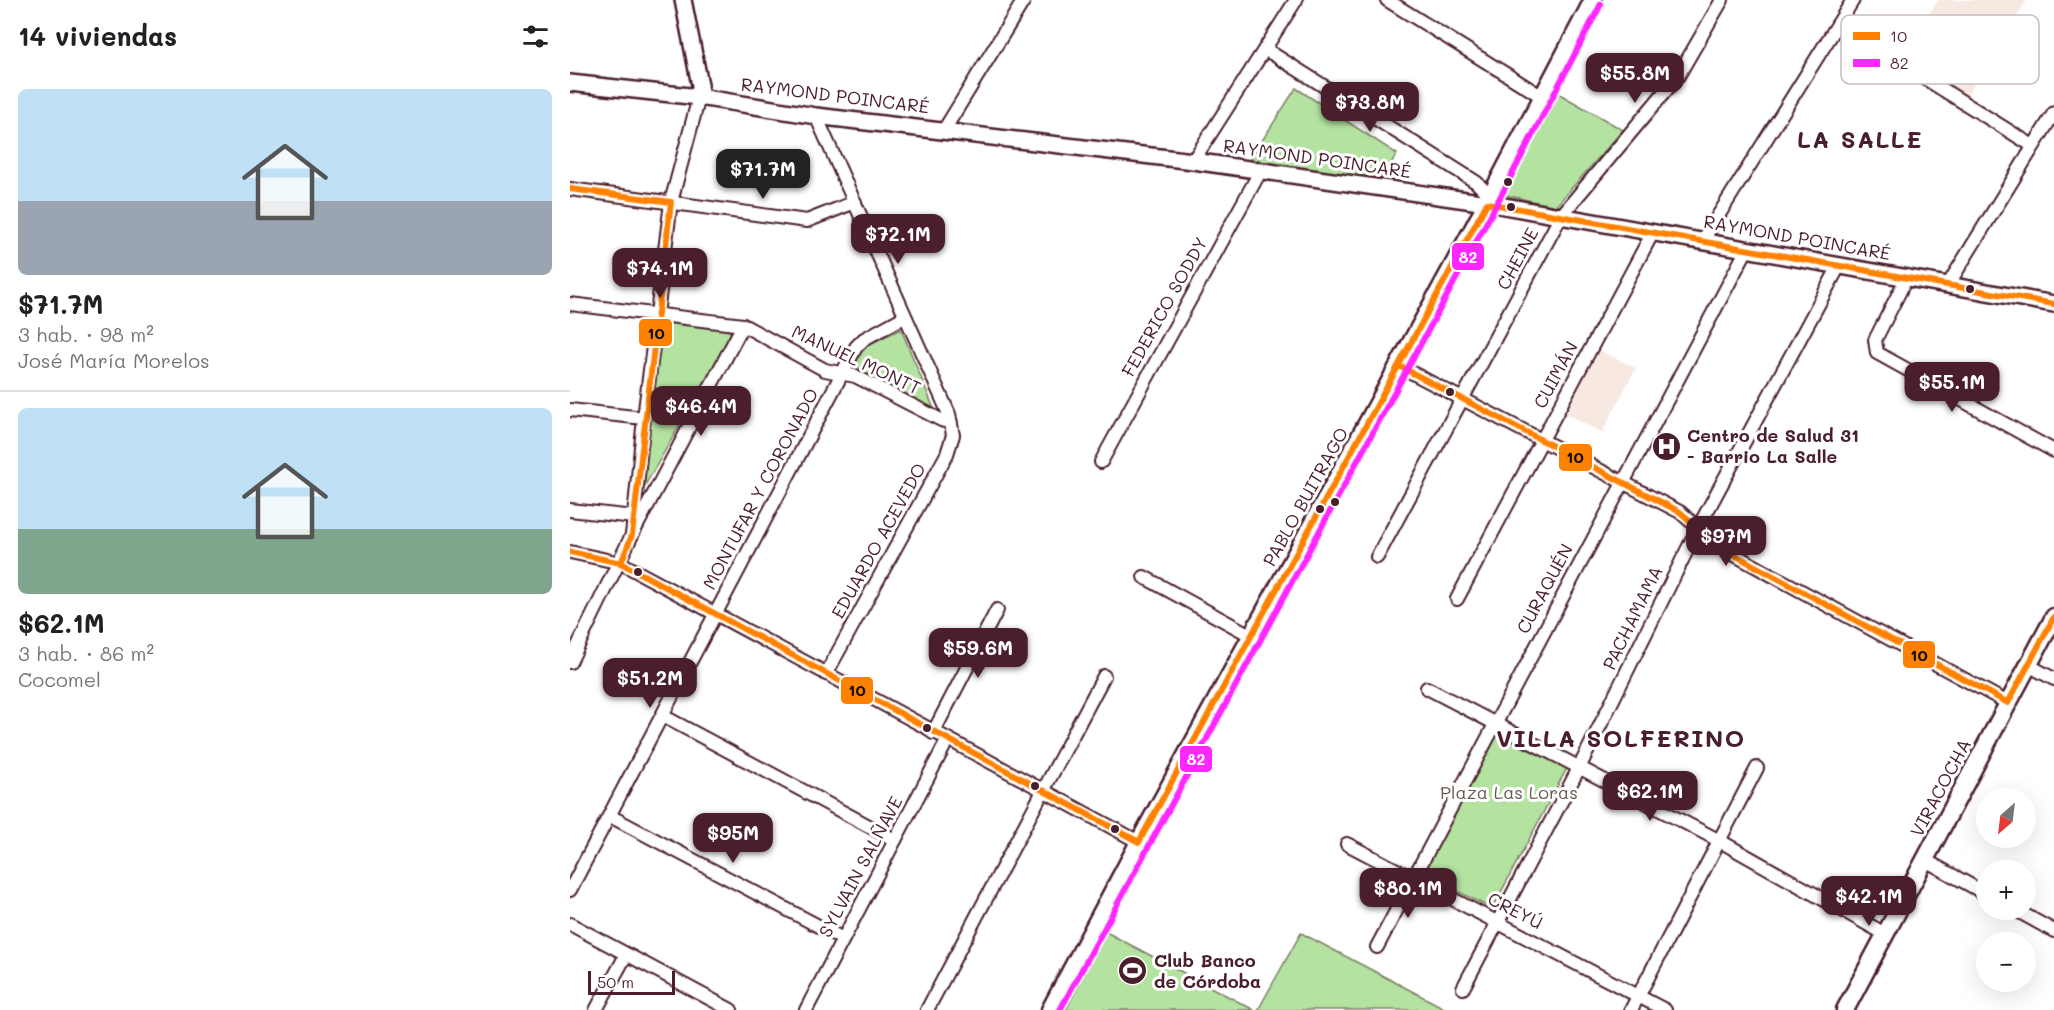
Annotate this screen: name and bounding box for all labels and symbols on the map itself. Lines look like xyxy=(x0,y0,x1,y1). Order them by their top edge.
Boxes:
legend xyxy=(1841,15,2039,84)
text: 10 xyxy=(1890,25,1907,46)
text: 82 xyxy=(1890,52,1909,73)
pin: $55.8M xyxy=(1586,53,1684,104)
street label: RAYMOND POINCARÉ xyxy=(740,72,931,118)
pin: $73.8M xyxy=(1321,82,1419,133)
district label: LA SALLE xyxy=(1797,123,1923,154)
street label: RAYMOND POINCARÉ xyxy=(1222,133,1413,183)
pin: $71.7M xyxy=(714,149,812,200)
unlabelled marker xyxy=(1502,176,1514,188)
unlabelled marker xyxy=(1505,201,1517,213)
street label: RAYMOND POINCARÉ xyxy=(1702,209,1893,265)
pin: $72.1M xyxy=(849,214,947,265)
street label: CHEINE xyxy=(1491,223,1544,294)
street label: FEDERICO SODDY xyxy=(1116,232,1213,381)
line badge: 82 xyxy=(1451,242,1485,271)
text: 82 xyxy=(1459,246,1477,267)
pin: $74.1M xyxy=(611,248,709,299)
unlabelled marker xyxy=(1964,283,1976,295)
line badge: 10 xyxy=(638,318,673,347)
street label: MANUEL MONTT xyxy=(788,319,925,399)
text: 10 xyxy=(647,322,665,343)
street label: CUIMÁN xyxy=(1527,337,1583,412)
pin: $55.1M xyxy=(1903,362,2001,413)
street label: MONTUFAR Y CORONADO xyxy=(697,384,823,593)
pin: $46.4M xyxy=(652,386,750,437)
unlabelled marker xyxy=(1444,386,1456,398)
street label: PABLO BUITRAGO xyxy=(1257,423,1353,570)
place label: Centro de Salud 31 - Barrio La Salle xyxy=(1687,423,1859,468)
hospital icon: Centro de Salud 31 - Barrio La Salle xyxy=(1650,430,1682,462)
line badge: 10 xyxy=(1558,443,1593,472)
text: 10 xyxy=(1566,446,1584,467)
street label: EDUARDO ACEVEDO xyxy=(825,459,931,622)
unlabelled marker xyxy=(1329,496,1341,508)
unlabelled marker xyxy=(1314,503,1326,515)
pin: $97M xyxy=(1690,516,1762,567)
street label: CURAQUÉN xyxy=(1510,539,1578,638)
street label: PACHAMAMA xyxy=(1597,562,1668,673)
unlabelled marker xyxy=(632,566,644,578)
pin: $59.6M xyxy=(929,628,1027,679)
line badge: 10 xyxy=(1902,640,1936,669)
text: 10 xyxy=(1910,644,1928,665)
pin: $51.2M xyxy=(601,658,699,709)
line badge: 10 xyxy=(840,676,874,705)
text: 10 xyxy=(848,679,866,700)
unlabelled marker xyxy=(921,722,933,734)
district label: VILLA SOLFERINO xyxy=(1496,722,1746,753)
street label: VIRACOCHA xyxy=(1904,734,1976,841)
line badge: 82 xyxy=(1179,745,1213,773)
text: 82 xyxy=(1187,748,1205,769)
pin: $62.1M xyxy=(1601,771,1699,822)
unlabelled marker xyxy=(1029,780,1041,792)
park label: Plaza Las Loras xyxy=(1440,780,1578,804)
north arrow xyxy=(1976,788,2036,848)
street label: SYLVAIN SALÑAVE xyxy=(813,792,907,941)
pin: $95M xyxy=(697,813,769,864)
unlabelled marker xyxy=(1109,823,1121,835)
pin: $80.1M xyxy=(1359,868,1457,919)
pin: $42.1M xyxy=(1820,876,1918,927)
street label: CREYÚ xyxy=(1484,886,1547,934)
place label: Club Banco de Córdoba xyxy=(1154,948,1261,993)
sports icon: Club Banco de Córdoba xyxy=(1117,955,1149,987)
scale bar xyxy=(588,968,675,996)

